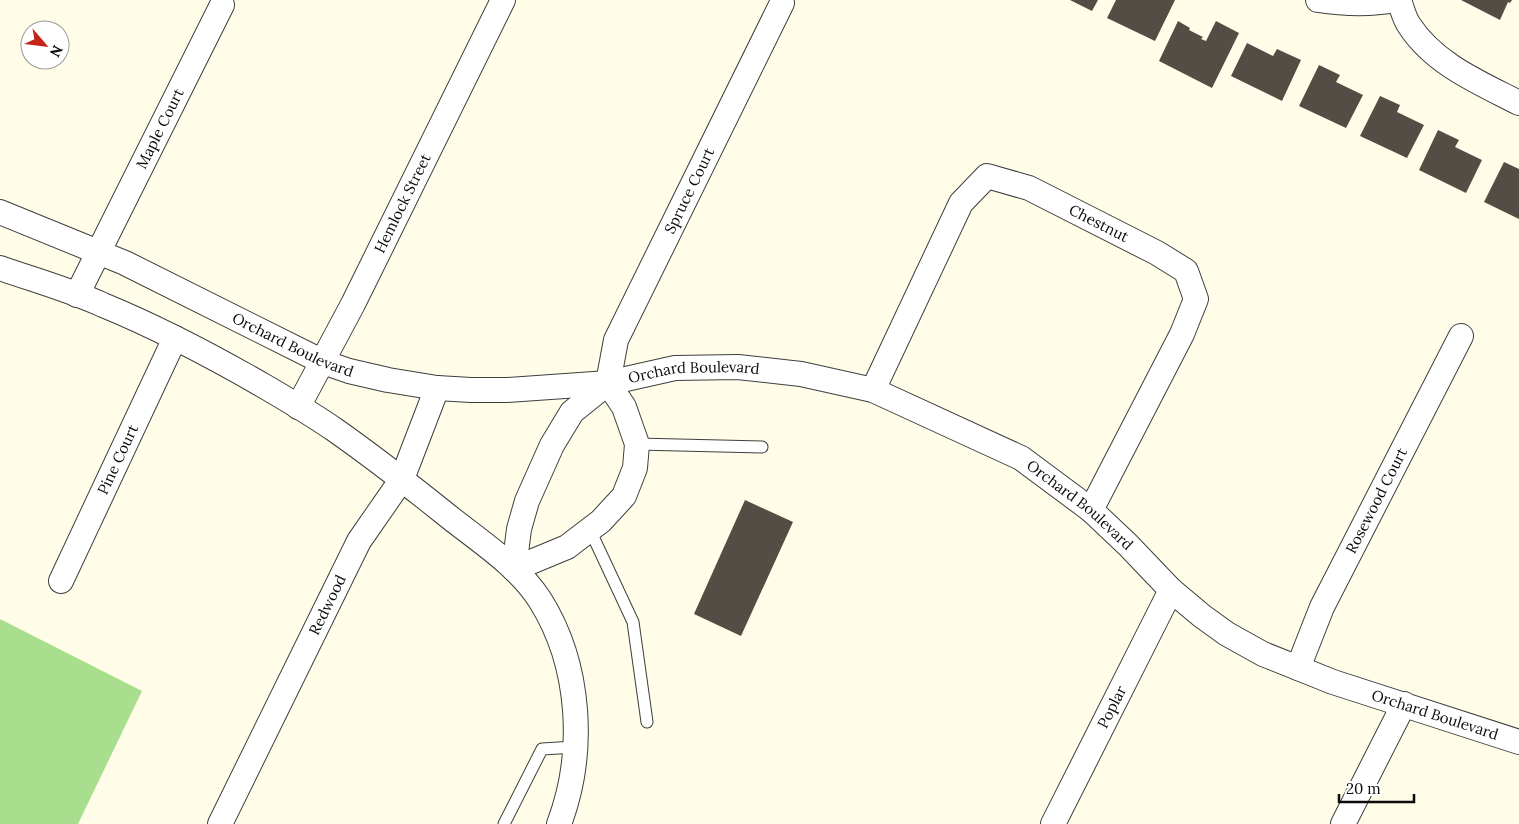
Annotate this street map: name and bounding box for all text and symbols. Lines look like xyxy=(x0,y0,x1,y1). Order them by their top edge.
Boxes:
north arrow xyxy=(20,20,70,70)
text: N xyxy=(46,42,67,60)
street label: Maple Court xyxy=(132,85,188,172)
street label: Spruce Court xyxy=(660,144,718,237)
street label: Hemlock Street xyxy=(370,150,435,256)
street label: Chestnut xyxy=(1066,200,1132,246)
street label: Orchard Boulevard xyxy=(229,308,356,381)
street label: Orchard Boulevard xyxy=(626,357,761,387)
street label: Pine Court xyxy=(93,421,142,498)
street label: Rosewood Court xyxy=(1341,444,1411,557)
street label: Orchard Boulevard xyxy=(1023,456,1137,554)
street label: Redwood xyxy=(304,572,350,638)
street label: Poplar xyxy=(1093,682,1130,731)
street label: Orchard Boulevard xyxy=(1369,685,1501,744)
scale bar xyxy=(1339,772,1414,804)
text: 20 m xyxy=(1346,779,1381,798)

